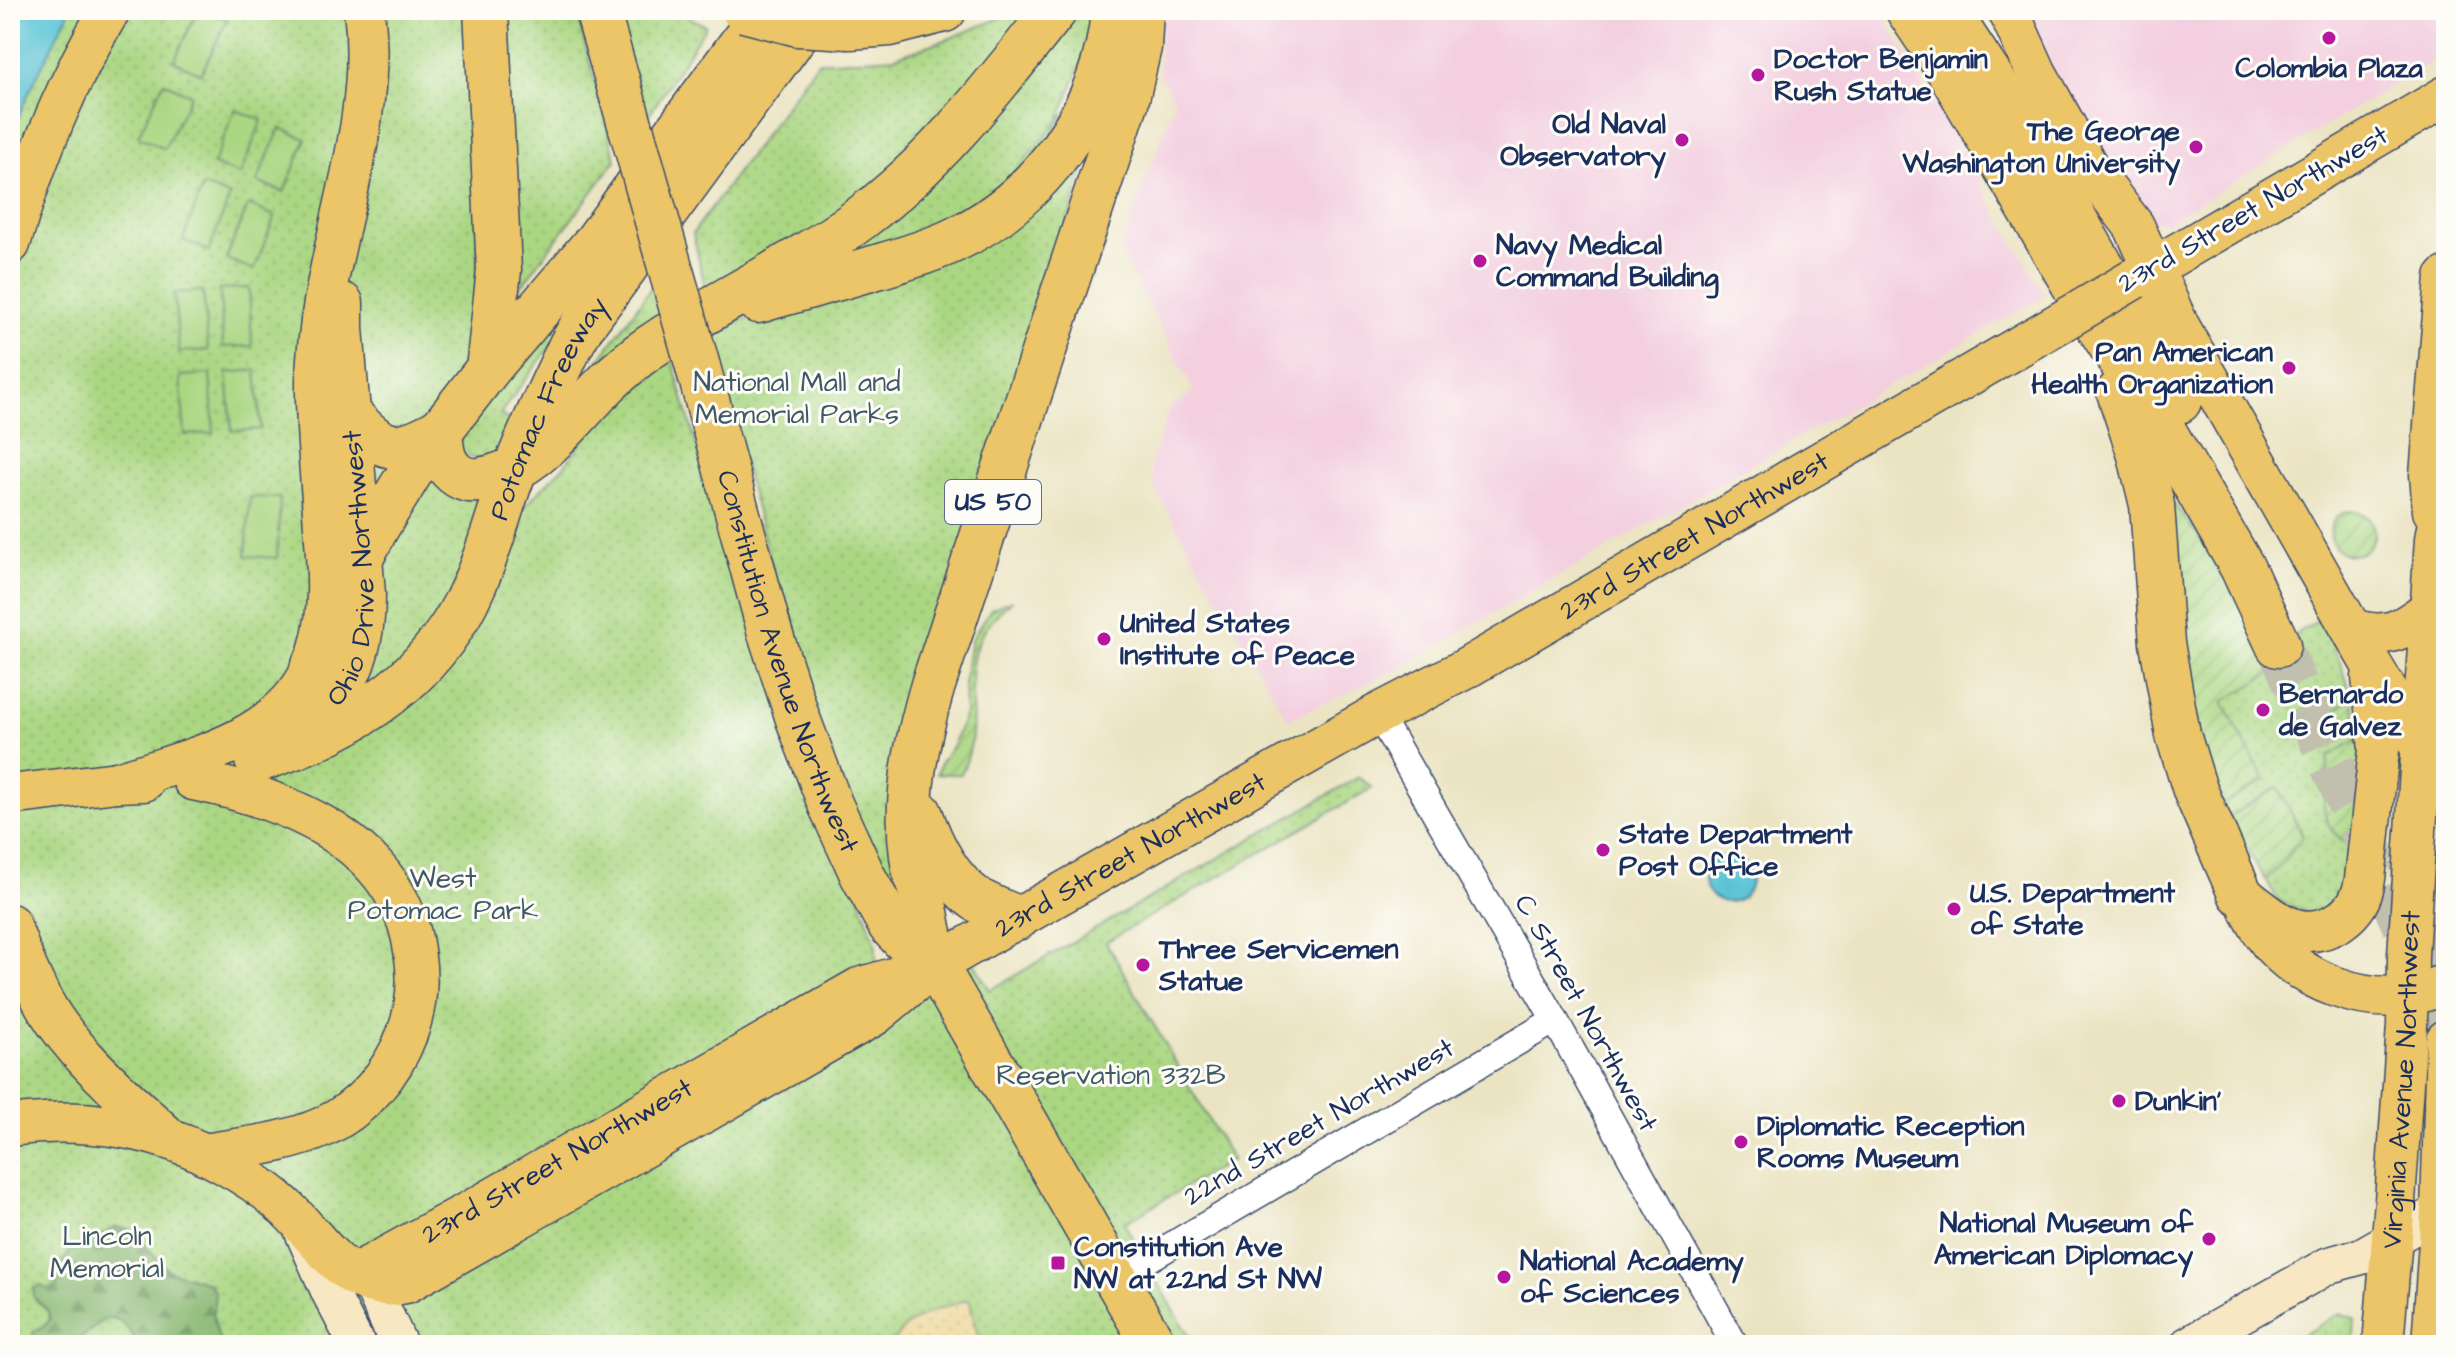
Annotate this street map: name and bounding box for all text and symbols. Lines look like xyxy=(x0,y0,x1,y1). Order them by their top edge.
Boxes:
marker: Colombia Plaza xyxy=(2320,29,2338,47)
place label: Doctor Benjamin Rush Statue xyxy=(1774,40,1988,111)
place label: Colombia Plaza xyxy=(2235,49,2424,88)
marker: Doctor Benjamin Rush Statue xyxy=(1749,66,1767,84)
place label: Old Naval Observatory xyxy=(1500,105,1667,179)
place label: The George Washington University xyxy=(1901,112,2181,186)
street label: 23rd Street Northwest xyxy=(2111,115,2396,302)
marker: Old Naval Observatory xyxy=(1673,131,1691,149)
marker: The George Washington University xyxy=(2187,138,2205,156)
place label: Navy Medical Command Building xyxy=(1496,226,1719,299)
marker: Navy Medical Command Building xyxy=(1471,252,1489,270)
street label: Potomac Freeway xyxy=(479,289,618,525)
place label: Pan American Health Organization xyxy=(2031,333,2273,406)
marker: Pan American Health Organization xyxy=(2280,359,2298,377)
park label: National Mall and Memorial Parks xyxy=(694,363,901,434)
street label: Ohio Drive Northwest xyxy=(316,428,385,714)
street label: 23rd Street Northwest xyxy=(1552,441,1837,629)
street label: Constitution Avenue Northwest xyxy=(707,466,869,860)
road number: US 50 xyxy=(945,480,1041,524)
place label: United States Institute of Peace xyxy=(1120,604,1355,675)
marker: United States Institute of Peace xyxy=(1095,630,1113,648)
place label: Bernardo de Galvez xyxy=(2278,675,2404,746)
marker: Bernardo de Galvez xyxy=(2254,701,2272,719)
street label: 23rd Street Northwest xyxy=(987,762,1274,947)
place label: State Department Post Office xyxy=(1618,815,1853,886)
marker: State Department Post Office xyxy=(1594,841,1612,859)
park label: West Potomac Park xyxy=(348,859,538,930)
place label: U.S. Department of State xyxy=(1970,874,2176,945)
street label: C Street Northwest xyxy=(1505,887,1668,1139)
marker: U.S. Department of State xyxy=(1945,900,1963,918)
street label: Virginia Avenue Northwest xyxy=(2372,909,2430,1250)
place label: Three Servicemen Statue xyxy=(1158,930,1398,1001)
marker: Three Servicemen Statue xyxy=(1134,956,1152,974)
street label: 22nd Street Northwest xyxy=(1177,1028,1462,1215)
park label: Reservation 332B xyxy=(996,1056,1226,1095)
street label: 23rd Street Northwest xyxy=(415,1068,700,1253)
place label: Dunkin' xyxy=(2135,1082,2221,1121)
marker: Dunkin' xyxy=(2110,1092,2128,1110)
place label: Diplomatic Reception Rooms Museum xyxy=(1757,1107,2025,1178)
marker: Diplomatic Reception Rooms Museum xyxy=(1732,1133,1750,1151)
place label: National Museum of American Diplomacy xyxy=(1934,1204,2194,1278)
park label: Lincoln Memorial xyxy=(50,1217,164,1288)
place label: Constitution Ave NW at 22nd St NW xyxy=(1074,1228,1323,1299)
marker: National Museum of American Diplomacy xyxy=(2200,1230,2218,1248)
place label: National Academy of Sciences xyxy=(1520,1242,1744,1313)
marker: Constitution Ave NW at 22nd St NW xyxy=(1049,1254,1067,1272)
marker: National Academy of Sciences xyxy=(1495,1268,1513,1286)

